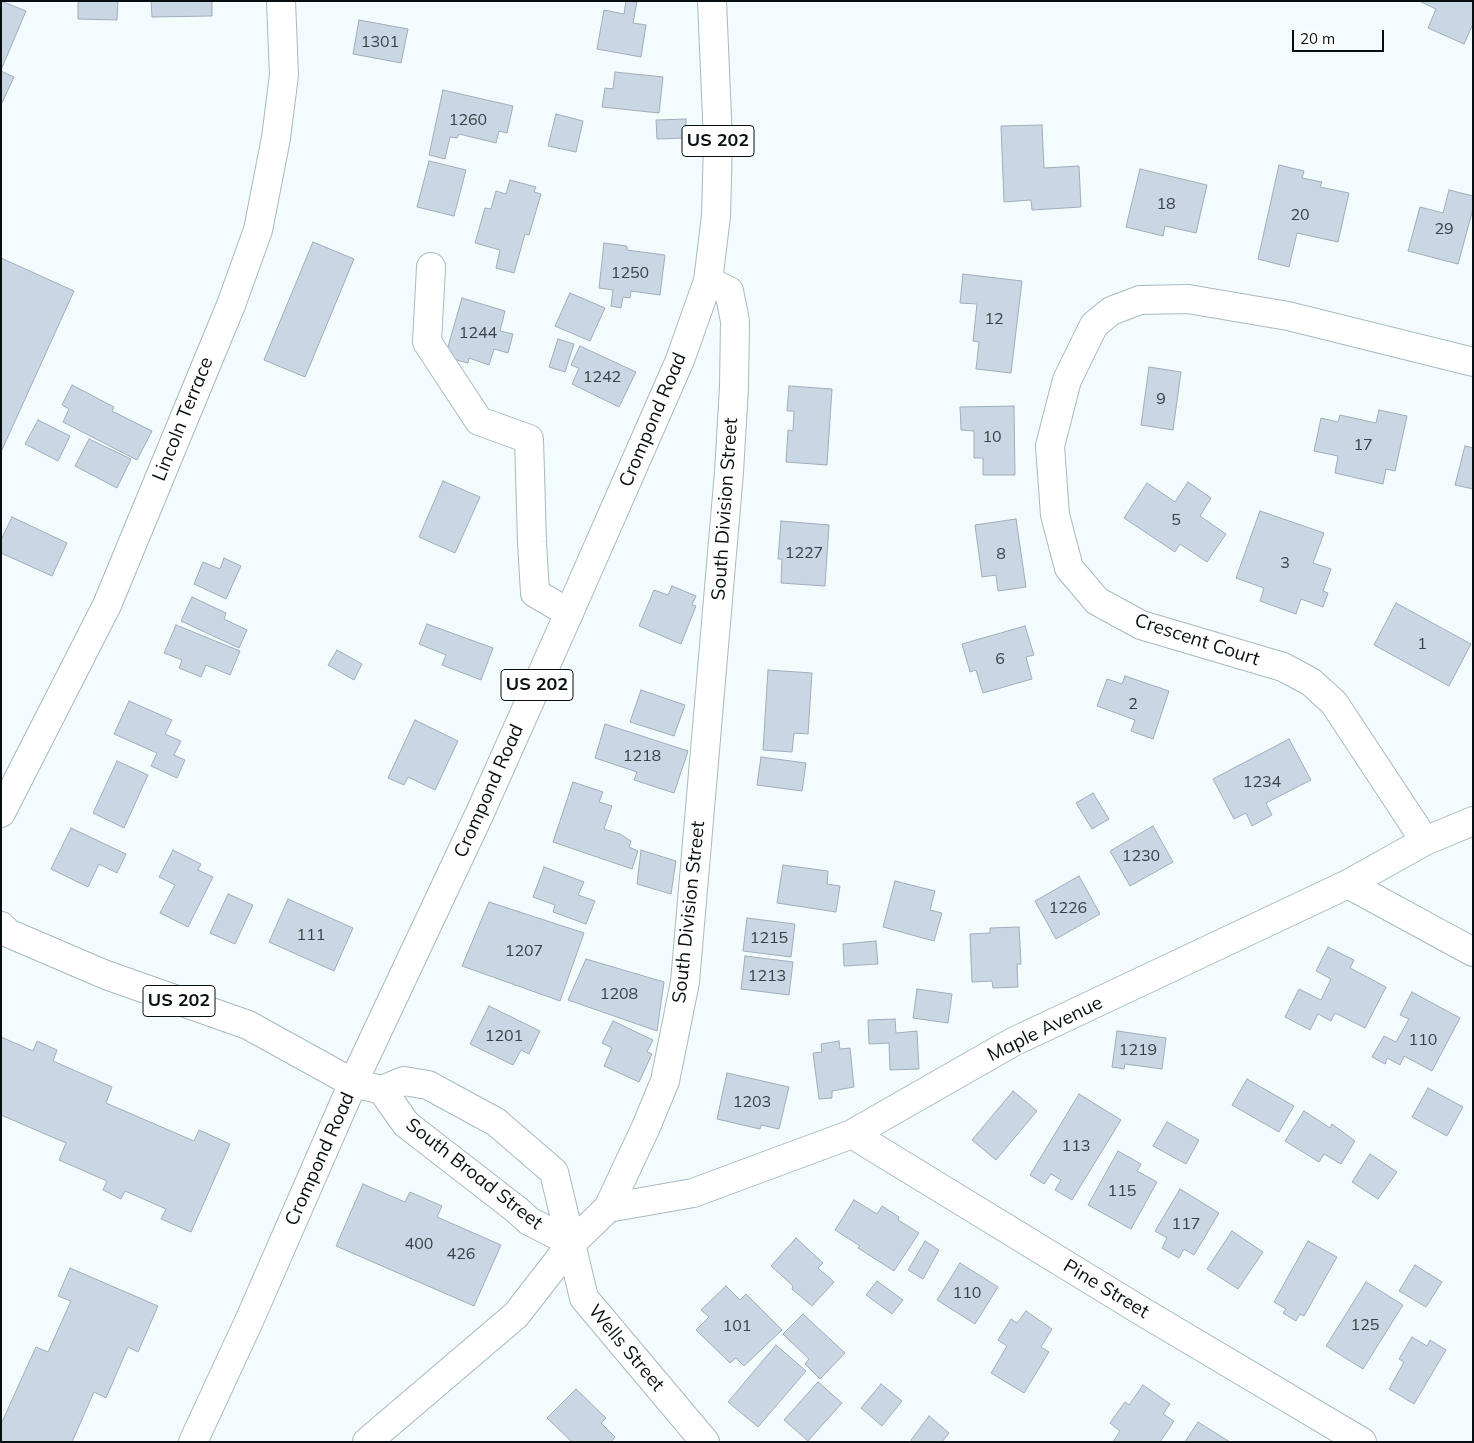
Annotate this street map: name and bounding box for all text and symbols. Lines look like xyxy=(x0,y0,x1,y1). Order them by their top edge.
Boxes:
scale bar xyxy=(1294,20,1386,52)
text: 20 m xyxy=(1300,29,1335,48)
house number: 1301 xyxy=(361,32,399,52)
house number: 1260 xyxy=(449,110,487,130)
road number: US 202 xyxy=(682,125,754,156)
house number: 18 xyxy=(1156,194,1176,214)
house number: 20 xyxy=(1290,205,1310,225)
house number: 29 xyxy=(1434,219,1454,239)
house number: 1250 xyxy=(611,263,649,283)
house number: 12 xyxy=(984,309,1004,329)
house number: 1244 xyxy=(459,323,497,343)
street label: Crompond Road xyxy=(614,349,692,491)
street label: Lincoln Terrace xyxy=(148,354,218,484)
house number: 1242 xyxy=(583,367,621,387)
house number: 9 xyxy=(1156,389,1166,409)
street label: South Division Street xyxy=(707,417,743,601)
house number: 10 xyxy=(982,427,1002,447)
house number: 17 xyxy=(1353,435,1373,455)
house number: 5 xyxy=(1171,510,1181,530)
house number: 1227 xyxy=(785,543,823,563)
house number: 8 xyxy=(996,544,1006,564)
house number: 3 xyxy=(1280,553,1290,573)
street label: Crescent Court xyxy=(1132,609,1262,671)
house number: 1 xyxy=(1417,634,1427,654)
house number: 6 xyxy=(995,649,1005,669)
road number: US 202 xyxy=(501,670,573,700)
house number: 2 xyxy=(1128,694,1138,714)
street label: Crompond Road xyxy=(449,721,529,861)
house number: 1218 xyxy=(623,746,661,766)
house number: 1234 xyxy=(1243,772,1281,792)
street label: South Division Street xyxy=(668,820,710,1004)
house number: 1230 xyxy=(1122,846,1160,866)
house number: 1226 xyxy=(1049,898,1087,918)
house number: 111 xyxy=(297,925,325,945)
house number: 1215 xyxy=(750,928,788,948)
house number: 1207 xyxy=(505,941,543,961)
house number: 1213 xyxy=(748,966,786,986)
house number: 1208 xyxy=(600,984,638,1004)
road number: US 202 xyxy=(143,986,215,1016)
street label: Maple Avenue xyxy=(984,991,1106,1067)
house number: 1201 xyxy=(485,1026,523,1046)
house number: 110 xyxy=(1409,1030,1437,1050)
house number: 1219 xyxy=(1119,1040,1157,1060)
street label: Crompond Road xyxy=(280,1089,360,1229)
house number: 1203 xyxy=(733,1092,771,1112)
street label: South Broad Street xyxy=(401,1114,547,1234)
house number: 113 xyxy=(1062,1136,1090,1156)
house number: 115 xyxy=(1108,1181,1136,1201)
house number: 117 xyxy=(1172,1214,1200,1234)
house number: 400 xyxy=(405,1234,433,1254)
house number: 426 xyxy=(447,1244,475,1264)
street label: Pine Street xyxy=(1059,1255,1153,1323)
house number: 110 xyxy=(953,1283,981,1303)
street label: Wells Street xyxy=(583,1300,669,1396)
house number: 125 xyxy=(1351,1315,1379,1335)
house number: 101 xyxy=(723,1316,751,1336)

